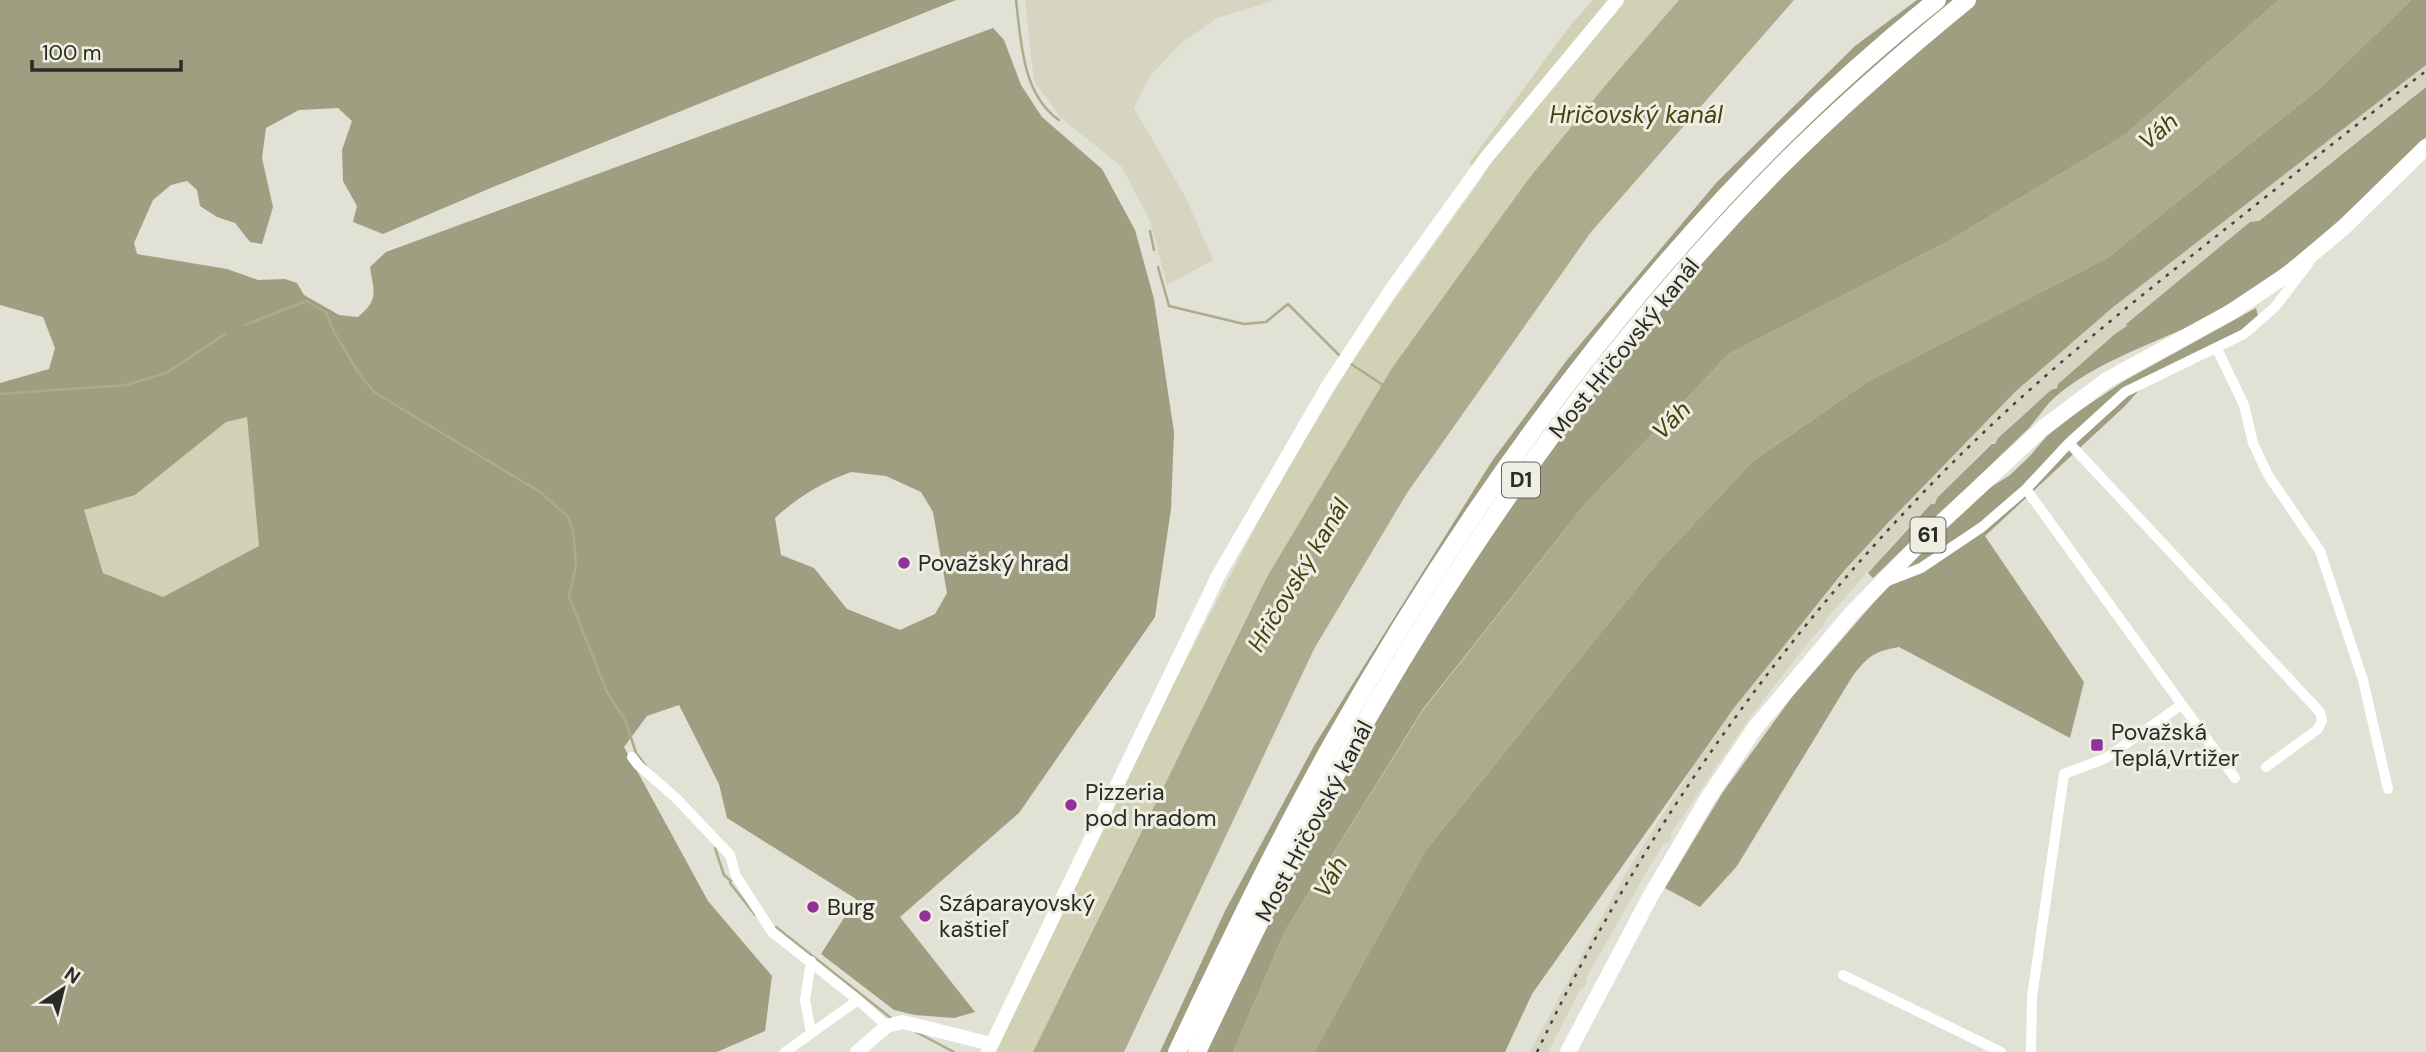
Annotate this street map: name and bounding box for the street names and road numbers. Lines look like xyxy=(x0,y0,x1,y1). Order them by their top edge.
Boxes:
street label: Most Hričovský kanál xyxy=(1542,252,1706,444)
road number: D1 xyxy=(1502,462,1540,498)
road number: 61 xyxy=(1910,518,1946,552)
street label: Most Hričovský kanál xyxy=(1248,715,1380,927)

